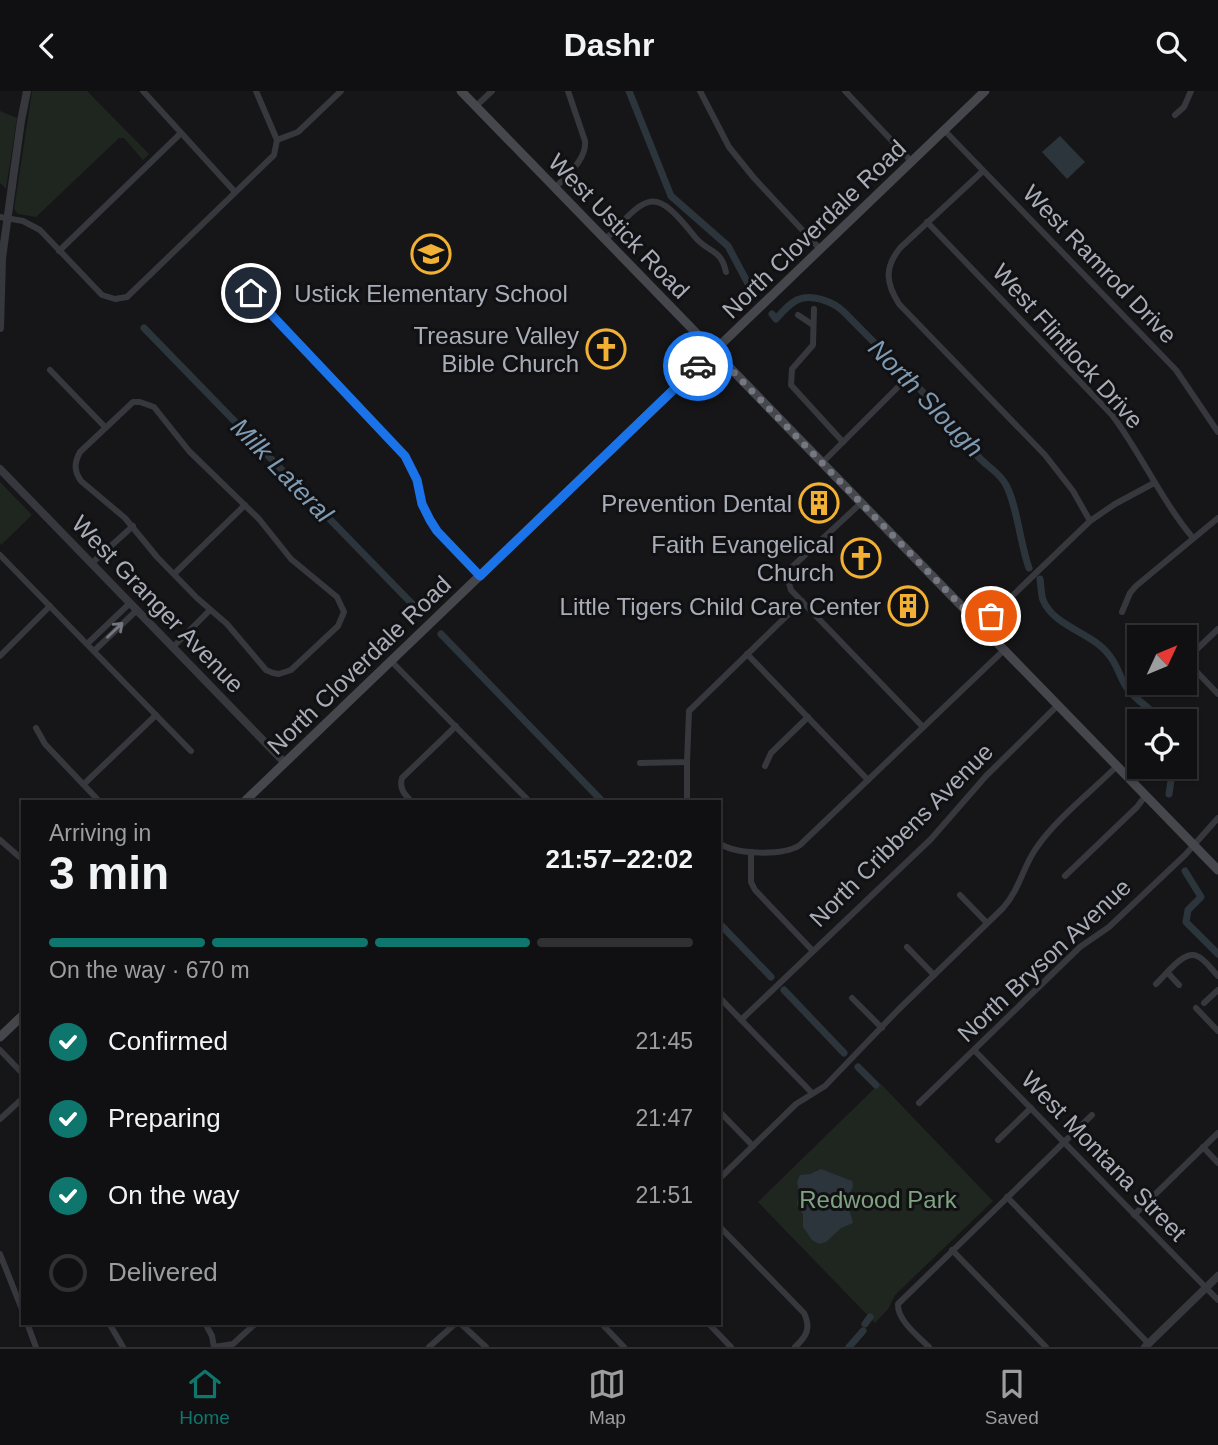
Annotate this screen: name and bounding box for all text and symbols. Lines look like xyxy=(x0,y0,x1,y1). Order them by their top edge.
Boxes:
icon: back xyxy=(28,27,66,65)
text: Dashr xyxy=(564,27,654,63)
icon: search xyxy=(1152,27,1190,65)
street label: North Cloverdale Road xyxy=(717,134,911,324)
street label: West Ustick Road xyxy=(543,148,695,304)
street label: West Ramrod Drive xyxy=(1018,179,1182,349)
school or university icon: Ustick Elementary School xyxy=(410,233,452,275)
street label: West Flintlock Drive xyxy=(987,258,1149,434)
pin xyxy=(221,263,281,323)
icon: home xyxy=(232,274,270,312)
place label: Ustick Elementary School xyxy=(294,280,568,307)
place label: Treasure Valley Bible Church xyxy=(414,322,579,377)
church icon: Treasure Valley Bible Church xyxy=(585,328,627,370)
courier xyxy=(663,331,733,401)
water label: North Slough xyxy=(862,333,990,463)
icon: car xyxy=(679,347,717,385)
water label: Milk Lateral xyxy=(225,412,340,529)
building icon: Prevention Dental xyxy=(798,482,840,524)
place label: Prevention Dental xyxy=(601,490,792,517)
street label: West Granger Avenue xyxy=(67,510,249,698)
place label: Faith Evangelical Church xyxy=(651,531,834,586)
church icon: Faith Evangelical Church xyxy=(840,537,882,579)
street label: North Cloverdale Road xyxy=(262,570,456,760)
building icon: Little Tigers Child Care Center xyxy=(887,585,929,627)
pin xyxy=(961,586,1021,646)
place label: Little Tigers Child Care Center xyxy=(560,593,881,620)
icon: bag xyxy=(972,597,1010,635)
one-way arrow xyxy=(106,622,123,639)
north arrow xyxy=(1127,625,1197,695)
map controls xyxy=(1127,625,1197,779)
button: locate xyxy=(1127,709,1197,779)
street label: North Cribbens Avenue xyxy=(804,738,998,932)
text: Arriving in xyxy=(49,820,151,846)
text: 21:57–22:02 xyxy=(546,844,693,874)
text: 3 min xyxy=(49,847,169,899)
street label: North Bryson Avenue xyxy=(952,873,1136,1047)
text: On the way · 670 m xyxy=(49,957,250,983)
icon: check xyxy=(49,1023,87,1061)
text: Confirmed xyxy=(108,1026,228,1056)
text: 21:45 xyxy=(635,1028,693,1054)
street label: West Montana Street xyxy=(1016,1066,1192,1247)
icon: check xyxy=(49,1100,87,1138)
text: Preparing xyxy=(108,1103,221,1133)
text: 21:47 xyxy=(635,1105,693,1131)
icon: check xyxy=(49,1177,87,1215)
text: On the way xyxy=(108,1180,240,1210)
text: 21:51 xyxy=(635,1182,693,1208)
park label: Redwood Park xyxy=(799,1186,958,1213)
text: Delivered xyxy=(108,1257,218,1287)
tab: Home xyxy=(179,1365,230,1429)
tab: Map xyxy=(588,1365,626,1429)
tab: Saved xyxy=(985,1365,1039,1429)

